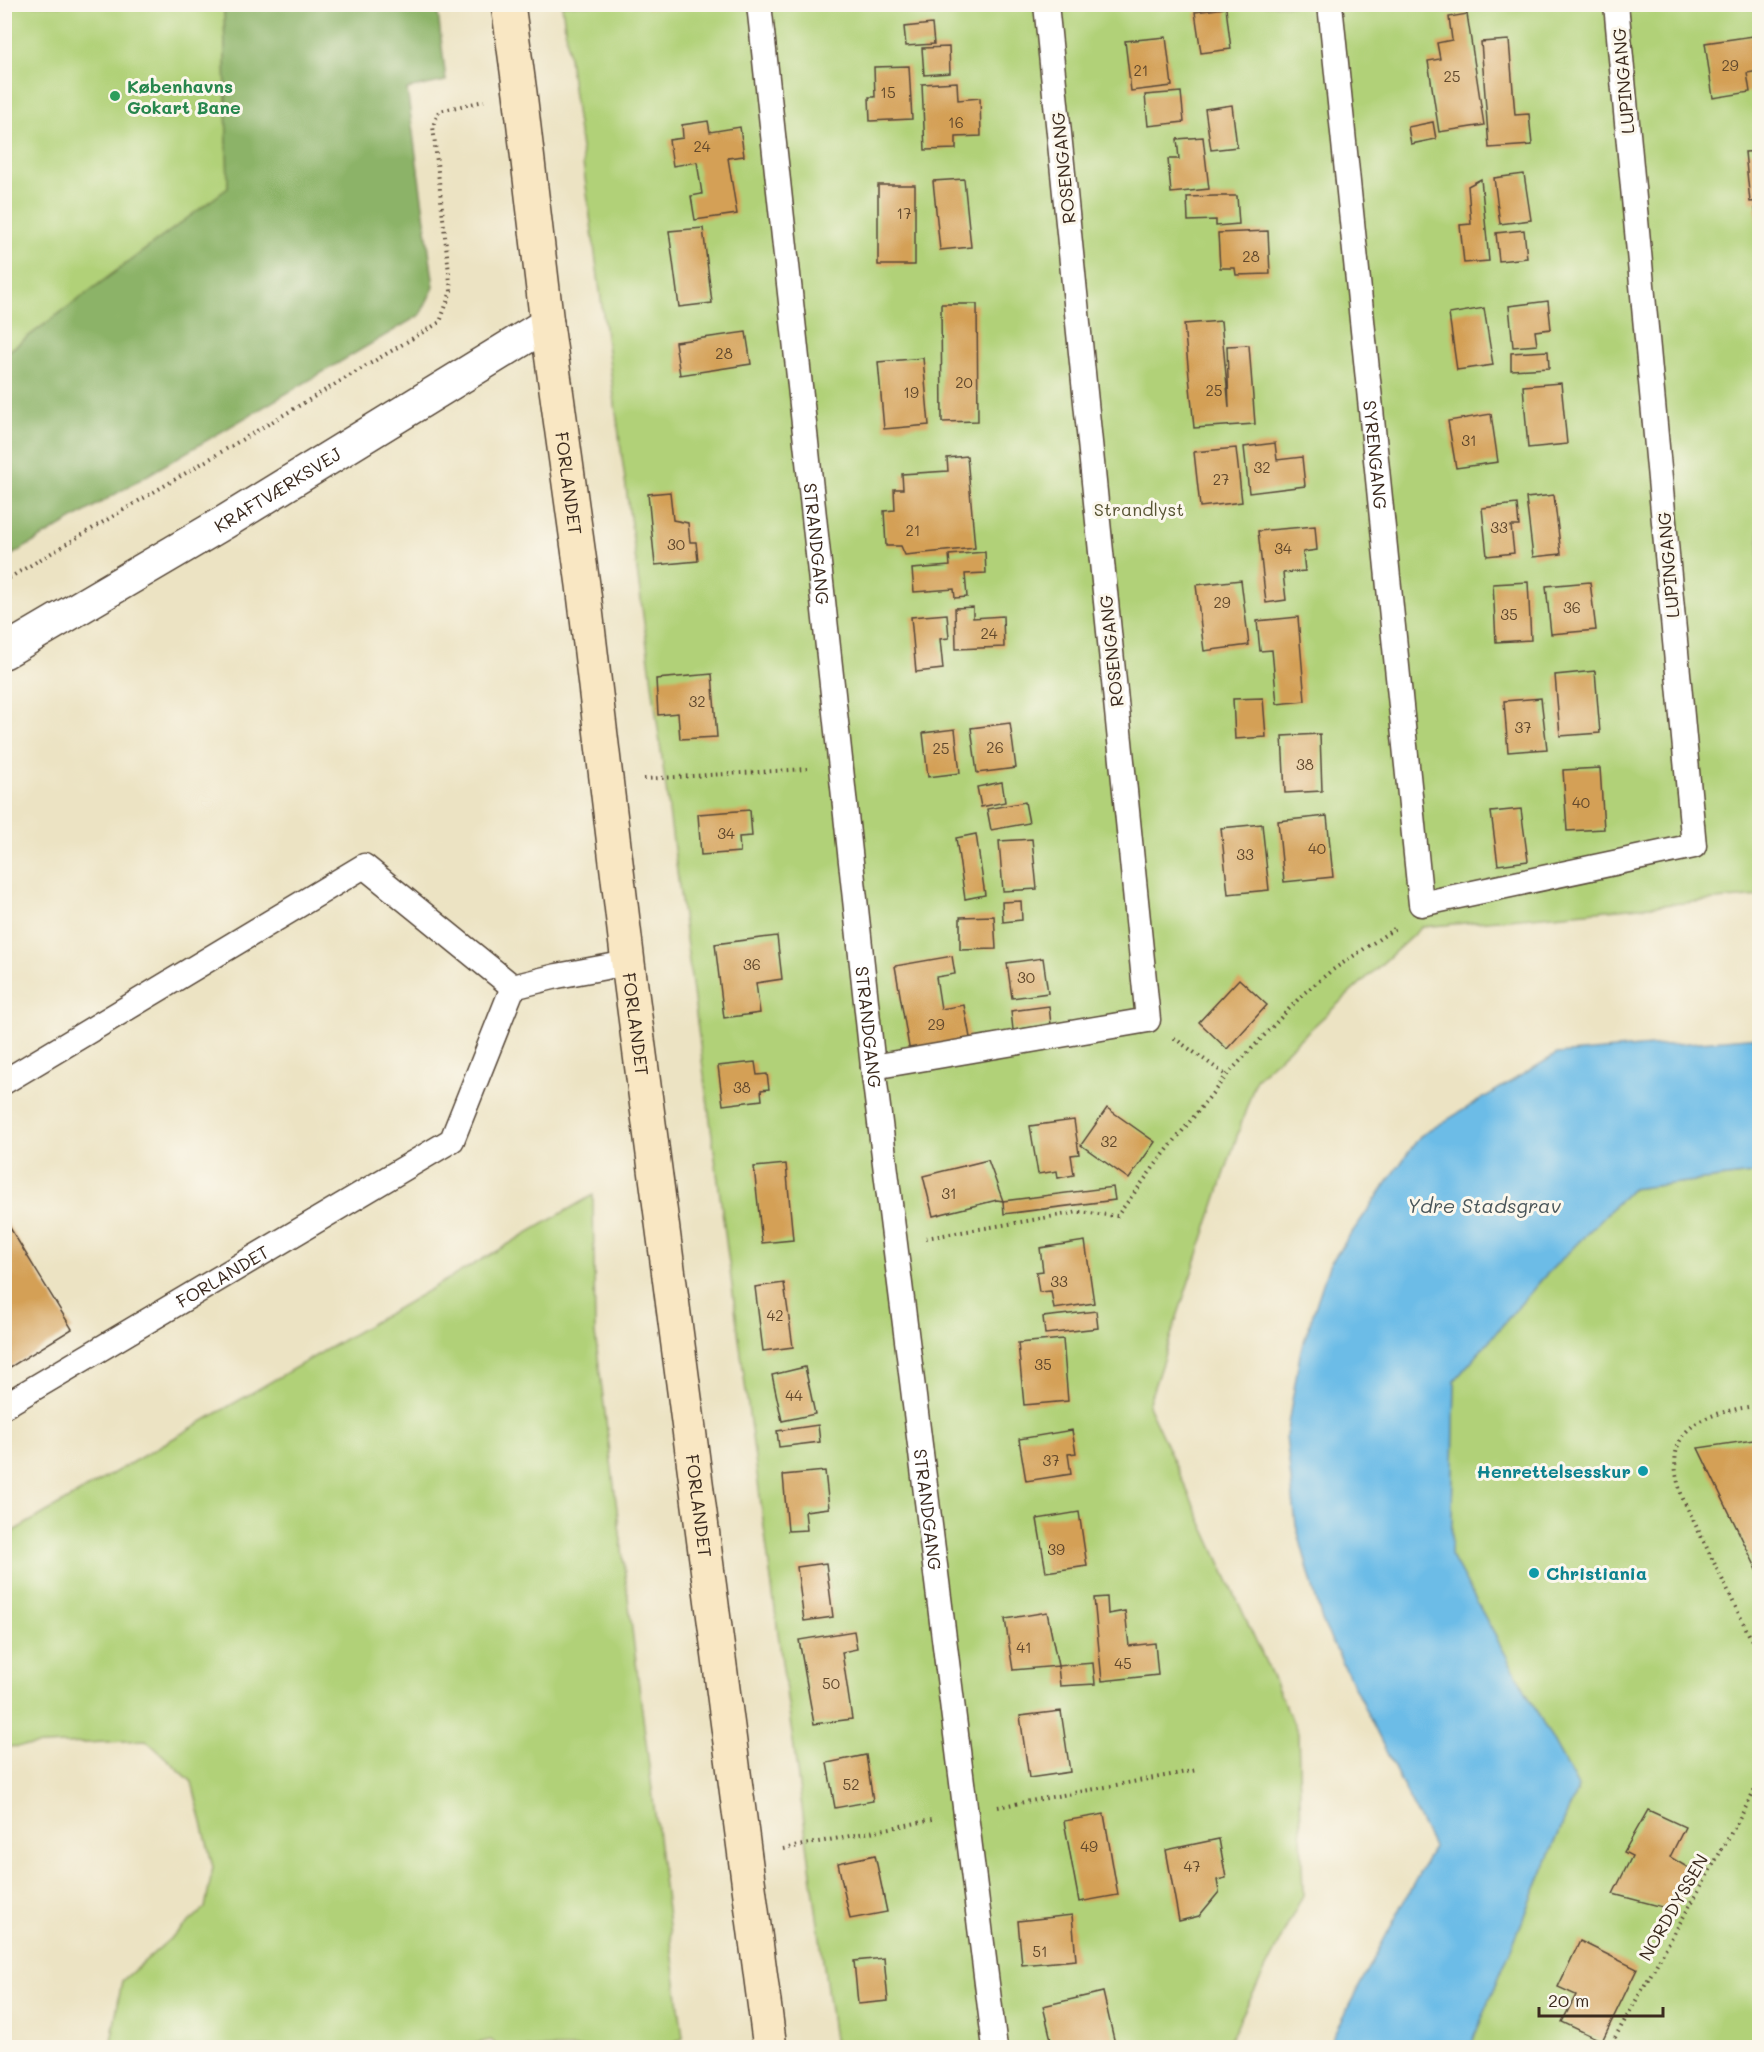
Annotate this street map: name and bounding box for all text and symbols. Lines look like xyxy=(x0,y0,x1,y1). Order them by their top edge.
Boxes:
street label: LUPINGANG xyxy=(1606,27,1640,135)
house number: 29 xyxy=(1721,55,1739,75)
house number: 21 xyxy=(1133,60,1149,80)
house number: 25 xyxy=(1443,66,1461,86)
place label: Københavns Gokart Bane xyxy=(127,74,241,119)
house number: 15 xyxy=(880,82,896,102)
marker: Københavns Gokart Bane xyxy=(108,89,122,103)
street label: ROSENGANG xyxy=(1045,111,1081,225)
house number: 16 xyxy=(948,112,964,132)
house number: 24 xyxy=(693,136,711,156)
house number: 17 xyxy=(896,203,912,223)
house number: 28 xyxy=(1242,246,1260,266)
house number: 28 xyxy=(715,343,733,363)
house number: 20 xyxy=(955,372,973,392)
house number: 25 xyxy=(1205,380,1223,400)
house number: 19 xyxy=(903,382,919,402)
street label: SYRENGANG xyxy=(1358,399,1393,510)
street label: FORLANDET xyxy=(550,430,588,536)
house number: 31 xyxy=(1461,430,1477,450)
street label: KRAFTVÆRKSVEJ xyxy=(210,442,346,538)
house number: 32 xyxy=(1253,457,1271,477)
house number: 27 xyxy=(1213,469,1229,489)
street label: STRANDGANG xyxy=(798,482,835,606)
park label: Strandlyst xyxy=(1094,497,1184,521)
street label: LUPINGANG xyxy=(1651,511,1685,619)
house number: 33 xyxy=(1490,517,1508,537)
house number: 21 xyxy=(905,520,921,540)
house number: 30 xyxy=(667,534,685,554)
house number: 34 xyxy=(1274,538,1292,558)
house number: 29 xyxy=(1213,592,1231,612)
street label: ROSENGANG xyxy=(1093,594,1129,708)
house number: 36 xyxy=(1563,597,1581,617)
house number: 35 xyxy=(1500,604,1518,624)
house number: 24 xyxy=(980,623,998,643)
house number: 32 xyxy=(688,691,706,711)
house number: 37 xyxy=(1514,717,1532,737)
house number: 26 xyxy=(986,737,1004,757)
house number: 25 xyxy=(932,738,950,758)
house number: 38 xyxy=(1296,754,1314,774)
house number: 40 xyxy=(1572,792,1590,812)
house number: 34 xyxy=(717,823,735,843)
house number: 40 xyxy=(1308,838,1326,858)
house number: 33 xyxy=(1236,844,1254,864)
house number: 36 xyxy=(743,954,761,974)
street label: STRANDGANG xyxy=(850,965,888,1089)
house number: 30 xyxy=(1017,967,1035,987)
street label: FORLANDET xyxy=(617,971,655,1077)
house number: 29 xyxy=(927,1014,945,1034)
house number: 38 xyxy=(733,1077,751,1097)
house number: 32 xyxy=(1100,1131,1118,1151)
house number: 31 xyxy=(941,1183,957,1203)
water label: Ydre Stadsgrav xyxy=(1407,1192,1562,1218)
street label: FORLANDET xyxy=(172,1239,273,1313)
house number: 33 xyxy=(1050,1271,1068,1291)
house number: 42 xyxy=(766,1305,784,1325)
house number: 35 xyxy=(1034,1354,1052,1374)
house number: 44 xyxy=(785,1385,803,1405)
street label: STRANDGANG xyxy=(909,1447,947,1572)
house number: 37 xyxy=(1042,1450,1060,1470)
street label: FORLANDET xyxy=(680,1453,718,1559)
place label: Henrettelsesskur xyxy=(1476,1459,1631,1483)
marker: Henrettelsesskur xyxy=(1636,1464,1650,1478)
house number: 39 xyxy=(1047,1539,1065,1559)
place label: Christiania xyxy=(1546,1561,1647,1585)
marker: Christiania xyxy=(1527,1566,1541,1580)
house number: 41 xyxy=(1016,1637,1032,1657)
house number: 45 xyxy=(1114,1653,1132,1673)
house number: 50 xyxy=(822,1673,840,1693)
house number: 52 xyxy=(842,1774,860,1794)
house number: 49 xyxy=(1080,1836,1098,1856)
street label: NORDDYSSEN xyxy=(1633,1849,1713,1965)
house number: 47 xyxy=(1183,1856,1201,1876)
house number: 51 xyxy=(1032,1941,1048,1961)
scale bar xyxy=(1539,1980,1664,2018)
text: 20 m xyxy=(1548,1988,1589,2012)

